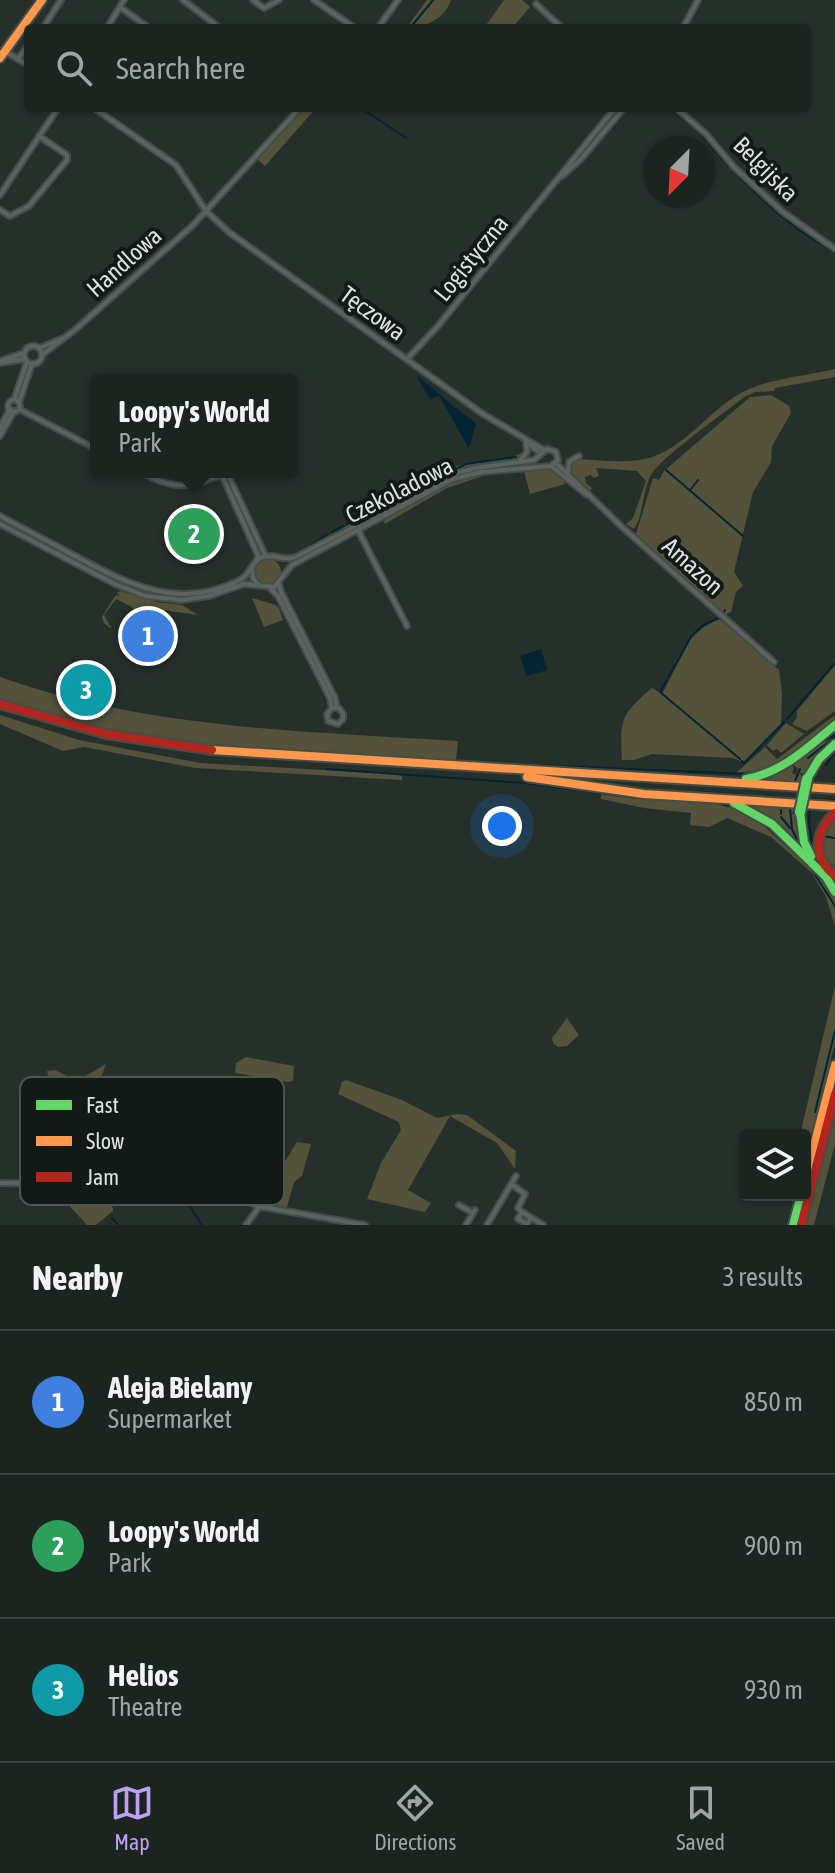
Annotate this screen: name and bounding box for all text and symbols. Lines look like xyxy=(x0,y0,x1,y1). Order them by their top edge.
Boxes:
search box xyxy=(24,24,811,112)
icon: search xyxy=(52,46,96,90)
text: Search here xyxy=(116,51,245,85)
street label: Belgijska xyxy=(728,131,804,207)
north arrow xyxy=(643,136,715,208)
street label: Logistyczna xyxy=(428,210,514,306)
street label: Handlowa xyxy=(81,222,167,302)
street label: Tęczowa xyxy=(335,280,411,346)
popup xyxy=(90,374,298,478)
text: Loopy's World xyxy=(118,394,270,428)
text: Park xyxy=(118,428,162,458)
street label: Czekoladowa xyxy=(341,451,457,529)
pin: 2 xyxy=(168,504,220,564)
street label: Amazon xyxy=(657,532,729,600)
pin: 1 xyxy=(122,606,174,666)
pin: 3 xyxy=(60,660,112,720)
your location xyxy=(482,806,522,846)
legend xyxy=(20,1077,284,1205)
text: Fast xyxy=(86,1092,119,1118)
text: Slow xyxy=(86,1128,124,1154)
map controls xyxy=(739,1129,811,1201)
button: layers xyxy=(739,1129,811,1201)
text: Jam xyxy=(86,1164,119,1190)
text: Nearby xyxy=(32,1258,123,1297)
text: 3 results xyxy=(722,1262,803,1292)
text: Aleja Bielany xyxy=(108,1370,252,1404)
text: 1 xyxy=(52,1387,64,1417)
text: 850 m xyxy=(744,1387,803,1417)
text: Supermarket xyxy=(108,1404,232,1434)
text: Loopy's World xyxy=(108,1514,259,1548)
text: 2 xyxy=(52,1531,64,1561)
text: 900 m xyxy=(744,1531,803,1561)
text: Park xyxy=(108,1548,151,1578)
text: Helios xyxy=(108,1658,179,1692)
text: 3 xyxy=(52,1675,64,1705)
text: 930 m xyxy=(744,1675,803,1705)
text: Theatre xyxy=(108,1692,182,1722)
tab: Map xyxy=(110,1781,154,1855)
tab: Directions xyxy=(374,1781,456,1855)
tab: Saved xyxy=(676,1781,725,1855)

